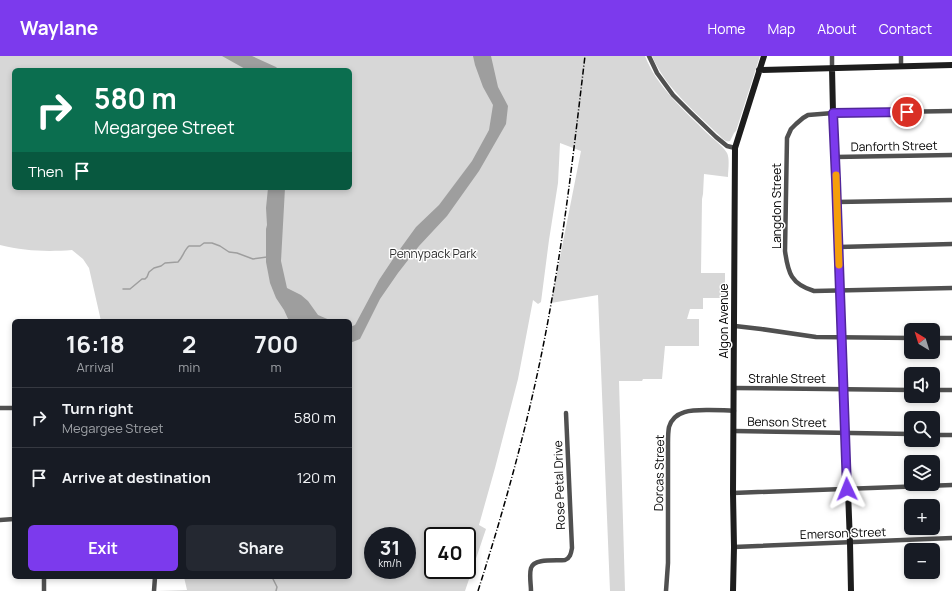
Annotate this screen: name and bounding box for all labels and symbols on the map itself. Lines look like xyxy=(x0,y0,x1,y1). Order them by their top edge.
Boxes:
pin xyxy=(890,95,924,129)
street label: Danforth Street xyxy=(850,137,938,155)
street label: Langdon Street xyxy=(768,163,785,249)
park label: Pennypack Park xyxy=(389,245,478,262)
street label: Algon Avenue xyxy=(715,283,732,359)
north arrow xyxy=(904,323,940,359)
street label: Strahle Street xyxy=(748,370,826,387)
street label: Benson Street xyxy=(747,413,827,431)
street label: Dorcas Street xyxy=(650,434,668,511)
street label: Rose Petal Drive xyxy=(549,440,569,530)
position arrow xyxy=(826,468,868,510)
street label: Emerson Street xyxy=(800,523,887,543)
speed limit sign: 40 xyxy=(424,527,476,579)

